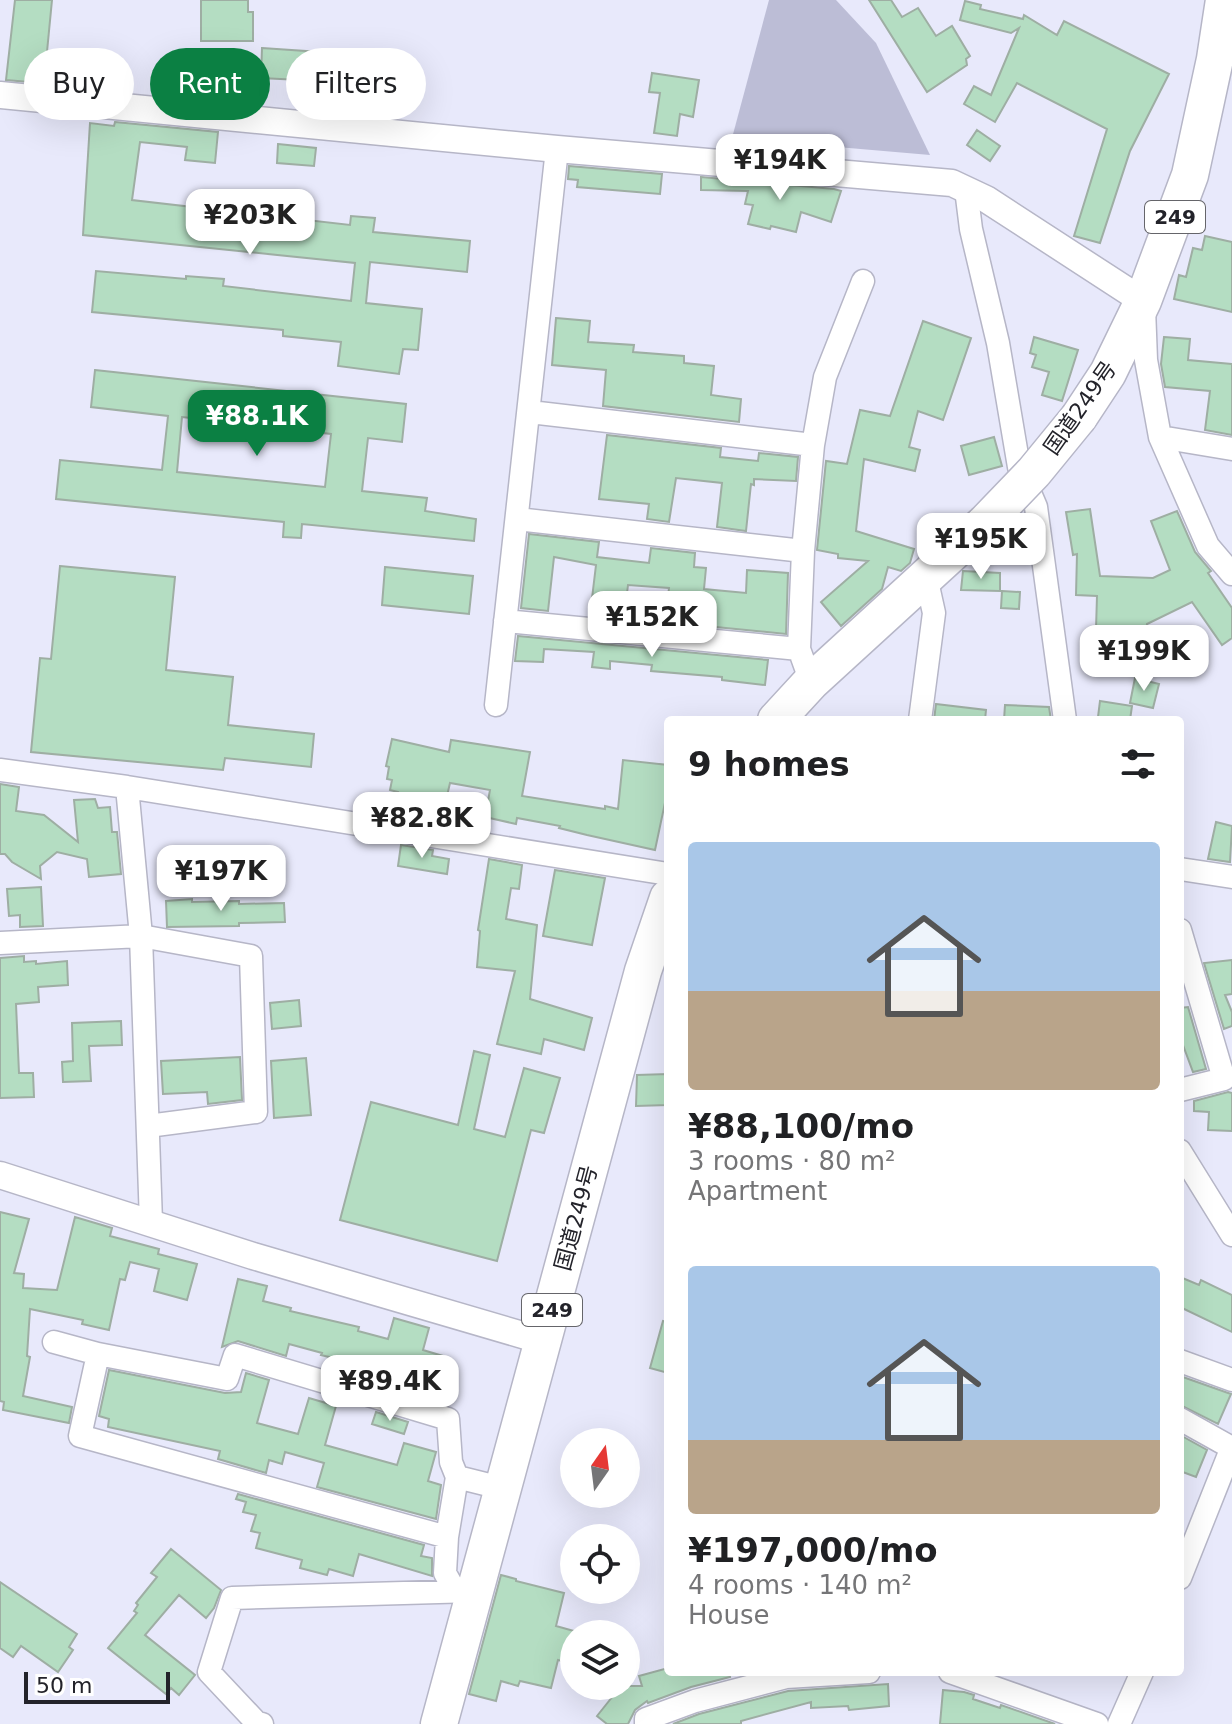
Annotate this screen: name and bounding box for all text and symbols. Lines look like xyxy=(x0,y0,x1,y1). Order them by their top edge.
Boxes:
chip: Buy xyxy=(24,48,134,120)
chip: Rent xyxy=(150,48,270,120)
chip: Filters xyxy=(286,48,426,120)
pin: ¥194K xyxy=(724,134,836,202)
text: ¥194K xyxy=(734,145,826,175)
pin: ¥203K xyxy=(194,189,306,257)
text: ¥203K xyxy=(204,200,296,230)
road number: 249 xyxy=(1145,201,1205,233)
street label: 国道249号 xyxy=(1039,357,1121,459)
pin: ¥88.1K xyxy=(192,390,322,458)
text: ¥88.1K xyxy=(206,401,308,431)
pin: ¥195K xyxy=(925,513,1037,581)
text: ¥195K xyxy=(935,524,1027,554)
pin: ¥152K xyxy=(596,591,708,659)
text: ¥152K xyxy=(606,602,698,632)
pin: ¥199K xyxy=(1088,625,1200,693)
text: ¥199K xyxy=(1098,636,1190,666)
icon: filters xyxy=(1116,742,1160,786)
text: 9 homes xyxy=(688,744,850,784)
pin: ¥82.8K xyxy=(357,792,487,860)
text: ¥82.8K xyxy=(371,803,473,833)
pin: ¥197K xyxy=(165,845,277,913)
text: ¥197K xyxy=(175,856,267,886)
icon: home xyxy=(852,894,996,1038)
text: ¥88,100/mo xyxy=(688,1106,914,1146)
text: 3 rooms · 80 m² xyxy=(688,1146,896,1176)
street label: 国道249号 xyxy=(550,1163,602,1273)
text: Apartment xyxy=(688,1176,827,1206)
road number: 249 xyxy=(522,1294,582,1326)
icon: home xyxy=(852,1318,996,1462)
pin: ¥89.4K xyxy=(325,1355,455,1423)
text: ¥89.4K xyxy=(339,1366,441,1396)
north arrow xyxy=(560,1428,640,1508)
map controls xyxy=(560,1428,640,1700)
button: locate xyxy=(560,1524,640,1604)
text: ¥197,000/mo xyxy=(688,1530,938,1570)
text: 4 rooms · 140 m² xyxy=(688,1570,912,1600)
text: House xyxy=(688,1600,769,1630)
button: layers xyxy=(560,1620,640,1700)
scale bar xyxy=(24,1668,170,1704)
text: 50 m xyxy=(36,1673,92,1698)

